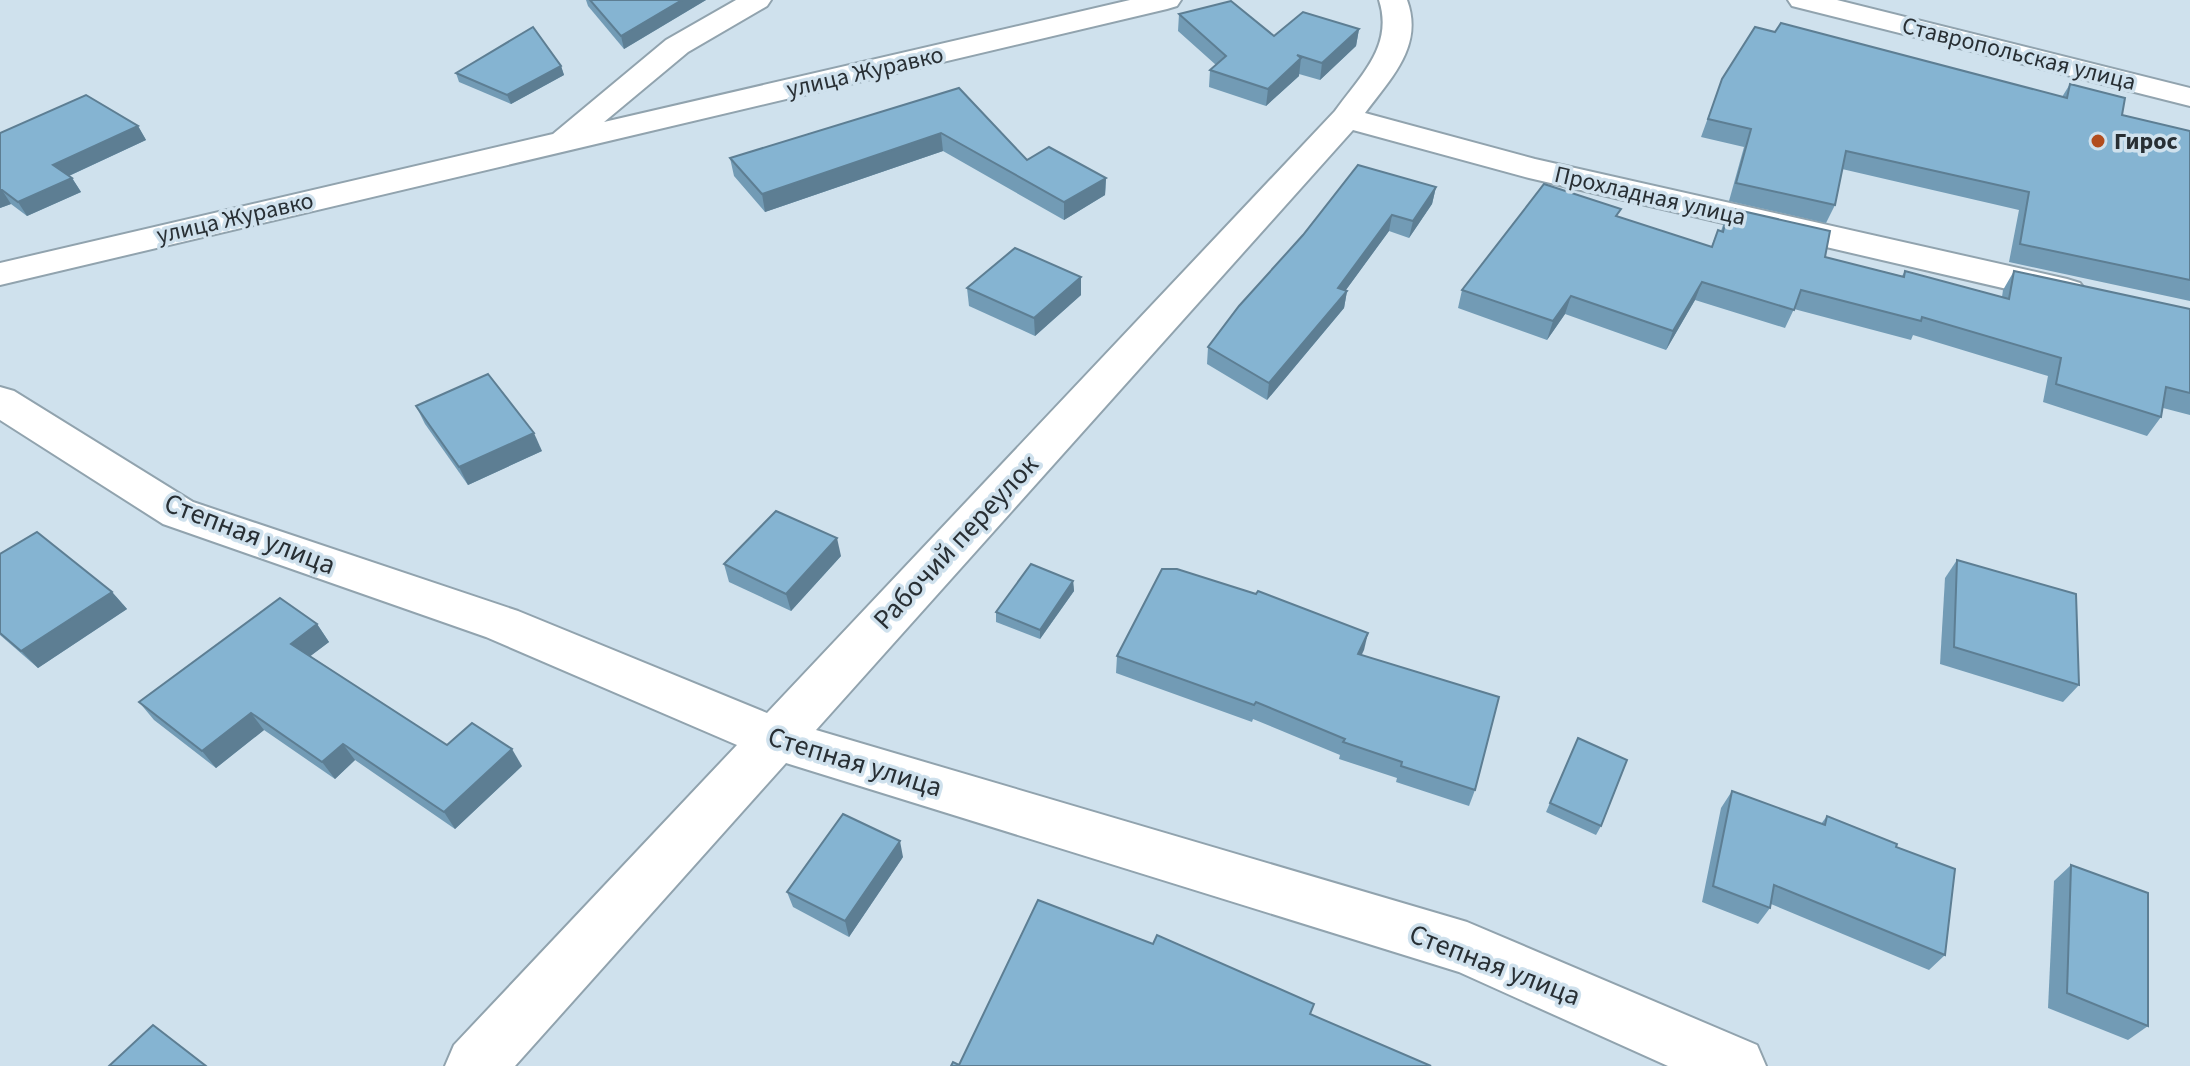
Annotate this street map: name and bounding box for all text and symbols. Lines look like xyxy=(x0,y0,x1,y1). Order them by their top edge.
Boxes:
street label: Ставропольская улица xyxy=(1898,8,2140,100)
street label: улица Журавко xyxy=(783,37,947,107)
place label: Гирос xyxy=(2114,124,2178,159)
marker: Гирос xyxy=(2089,132,2107,150)
street label: Прохладная улица xyxy=(1551,157,1749,235)
street label: улица Журавко xyxy=(153,183,317,253)
street label: Рабочий переулок xyxy=(864,445,1048,638)
street label: Степная улица xyxy=(159,483,341,585)
street label: Степная улица xyxy=(763,717,947,807)
street label: Степная улица xyxy=(1404,914,1586,1016)

